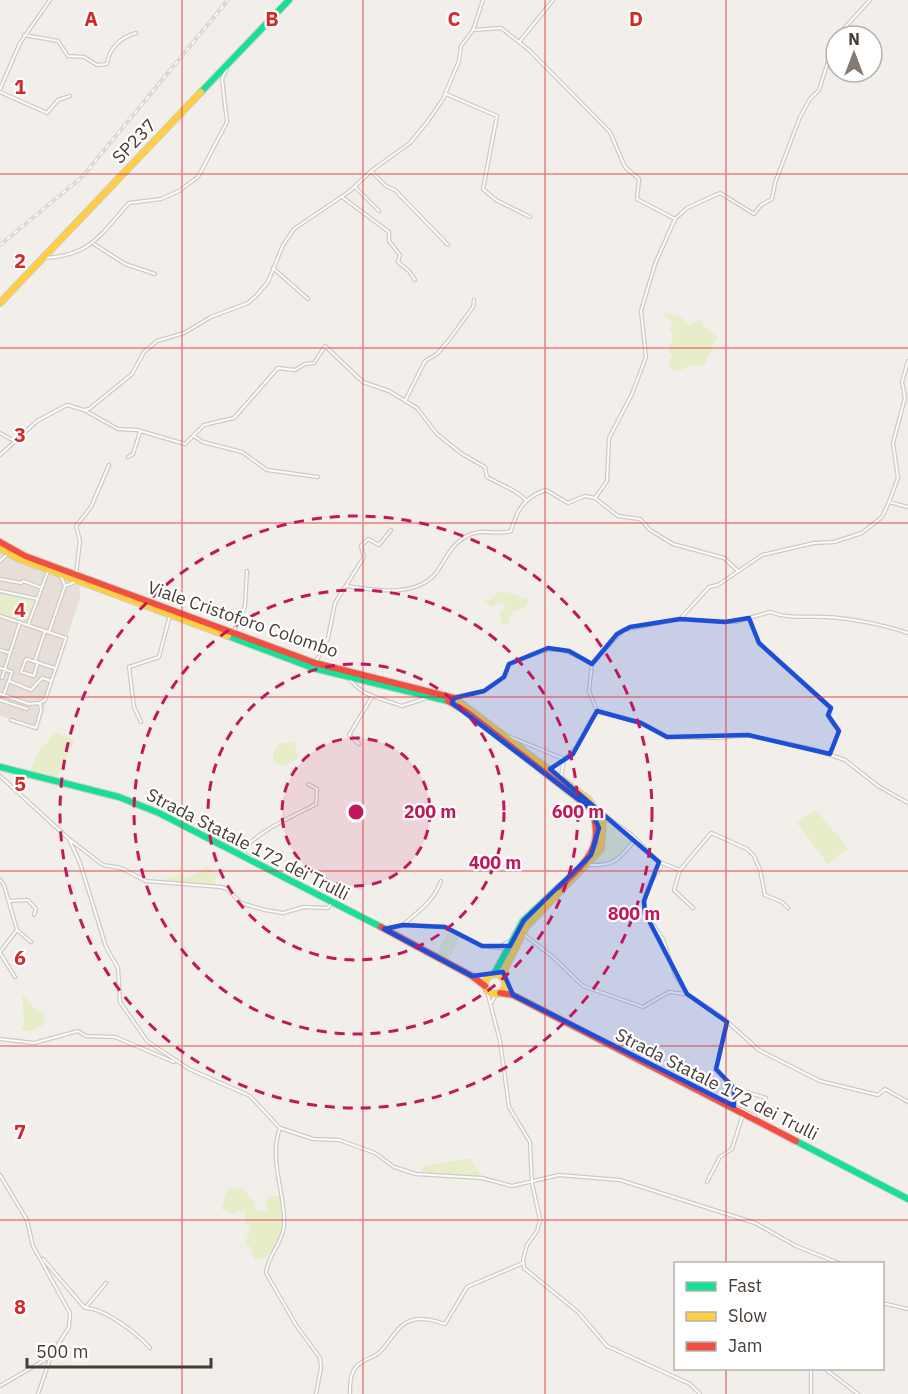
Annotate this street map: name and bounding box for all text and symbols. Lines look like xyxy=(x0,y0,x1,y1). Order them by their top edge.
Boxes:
text: A xyxy=(84,5,98,32)
text: B xyxy=(265,5,279,32)
text: C xyxy=(447,5,461,32)
text: D xyxy=(629,5,643,32)
north arrow xyxy=(824,24,884,84)
text: N xyxy=(848,29,860,49)
text: 1 xyxy=(14,73,26,100)
street label: SP237 xyxy=(107,114,161,168)
text: 2 xyxy=(14,247,26,274)
text: 3 xyxy=(14,421,26,448)
street label: Viale Cristoforo Colombo xyxy=(145,576,341,662)
text: 4 xyxy=(14,596,26,623)
text: 5 xyxy=(14,770,26,797)
street label: Strada Statale 172 dei Trulli xyxy=(143,783,353,905)
text: 200 m xyxy=(404,800,456,823)
text: 600 m xyxy=(552,800,604,823)
centre of rings xyxy=(346,802,366,822)
text: 400 m xyxy=(469,851,521,874)
text: 800 m xyxy=(608,902,660,925)
text: 6 xyxy=(14,944,26,971)
street label: Strada Statale 172 dei Trulli xyxy=(612,1023,822,1145)
text: 7 xyxy=(14,1118,26,1145)
legend xyxy=(674,1262,884,1370)
text: Fast xyxy=(728,1274,762,1297)
text: 8 xyxy=(14,1293,26,1320)
text: Slow xyxy=(728,1304,767,1327)
scale bar xyxy=(27,1331,212,1369)
text: Jam xyxy=(728,1334,763,1357)
text: 500 m xyxy=(36,1340,88,1363)

